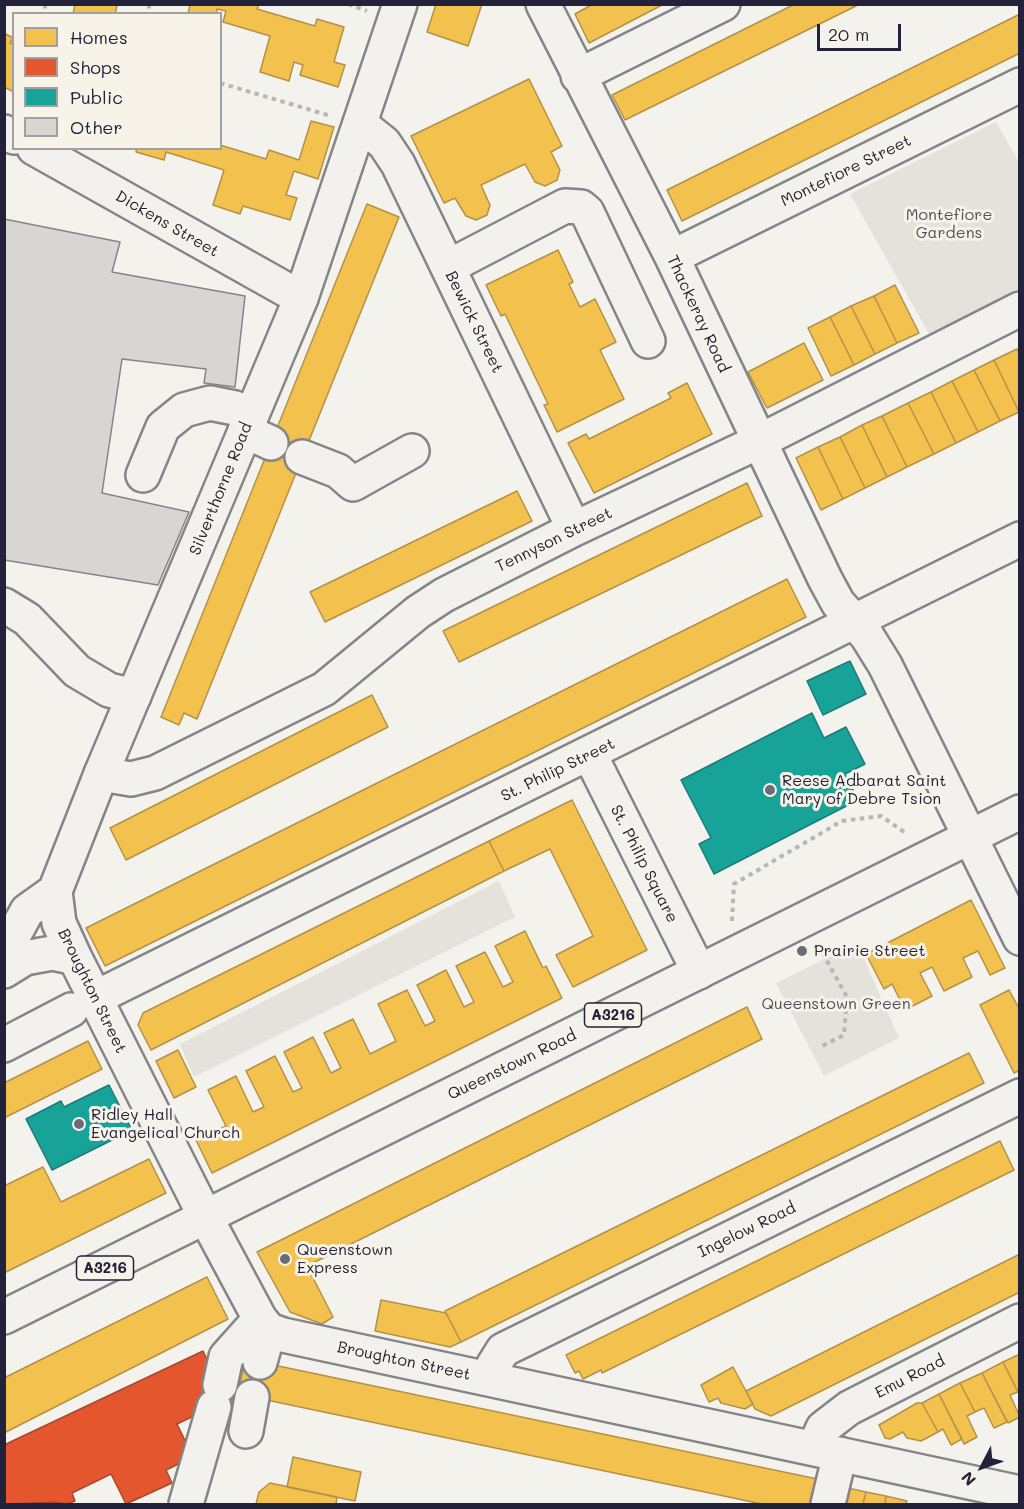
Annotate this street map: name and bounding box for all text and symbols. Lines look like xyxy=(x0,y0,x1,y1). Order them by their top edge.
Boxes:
legend xyxy=(12,12,222,150)
scale bar xyxy=(820,12,904,50)
text: 20 m xyxy=(828,22,869,46)
text: Homes xyxy=(70,25,128,49)
text: Shops xyxy=(70,55,121,79)
text: Public xyxy=(70,85,123,109)
text: Other xyxy=(70,115,123,139)
street label: Montefiore Street xyxy=(778,131,914,211)
street label: Dickens Street xyxy=(112,187,222,261)
park label: Montefiore Gardens xyxy=(906,205,992,243)
street label: Thackeray Road xyxy=(662,252,734,376)
street label: Bewick Street xyxy=(441,268,507,376)
street label: Silverthorne Road xyxy=(186,420,256,558)
street label: Tennyson Street xyxy=(493,504,615,576)
street label: St. Philip Street xyxy=(498,734,618,806)
place label: Reese Adbarat Saint Mary of Debre Tsion xyxy=(782,771,946,809)
marker: Reese Adbarat Saint Mary of Debre Tsion xyxy=(763,783,777,797)
street label: St. Philip Square xyxy=(606,802,682,926)
street label: Broughton Street xyxy=(54,926,130,1056)
place label: Prairie Street xyxy=(814,941,926,961)
marker: Prairie Street xyxy=(795,944,809,958)
park label: Queenstown Green xyxy=(761,994,911,1014)
road number: A3216 xyxy=(584,1003,642,1027)
street label: Queenstown Road xyxy=(445,1026,579,1104)
place label: Ridley Hall Evangelical Church xyxy=(91,1105,240,1143)
marker: Ridley Hall Evangelical Church xyxy=(72,1117,86,1131)
street label: Ingelow Road xyxy=(695,1198,799,1262)
place label: Queenstown Express xyxy=(297,1240,393,1278)
marker: Queenstown Express xyxy=(278,1252,292,1266)
road number: A3216 xyxy=(76,1256,134,1280)
street label: Broughton Street xyxy=(336,1337,472,1385)
street label: Emu Road xyxy=(872,1351,948,1403)
north arrow xyxy=(952,1437,1012,1497)
text: N xyxy=(956,1468,980,1491)

